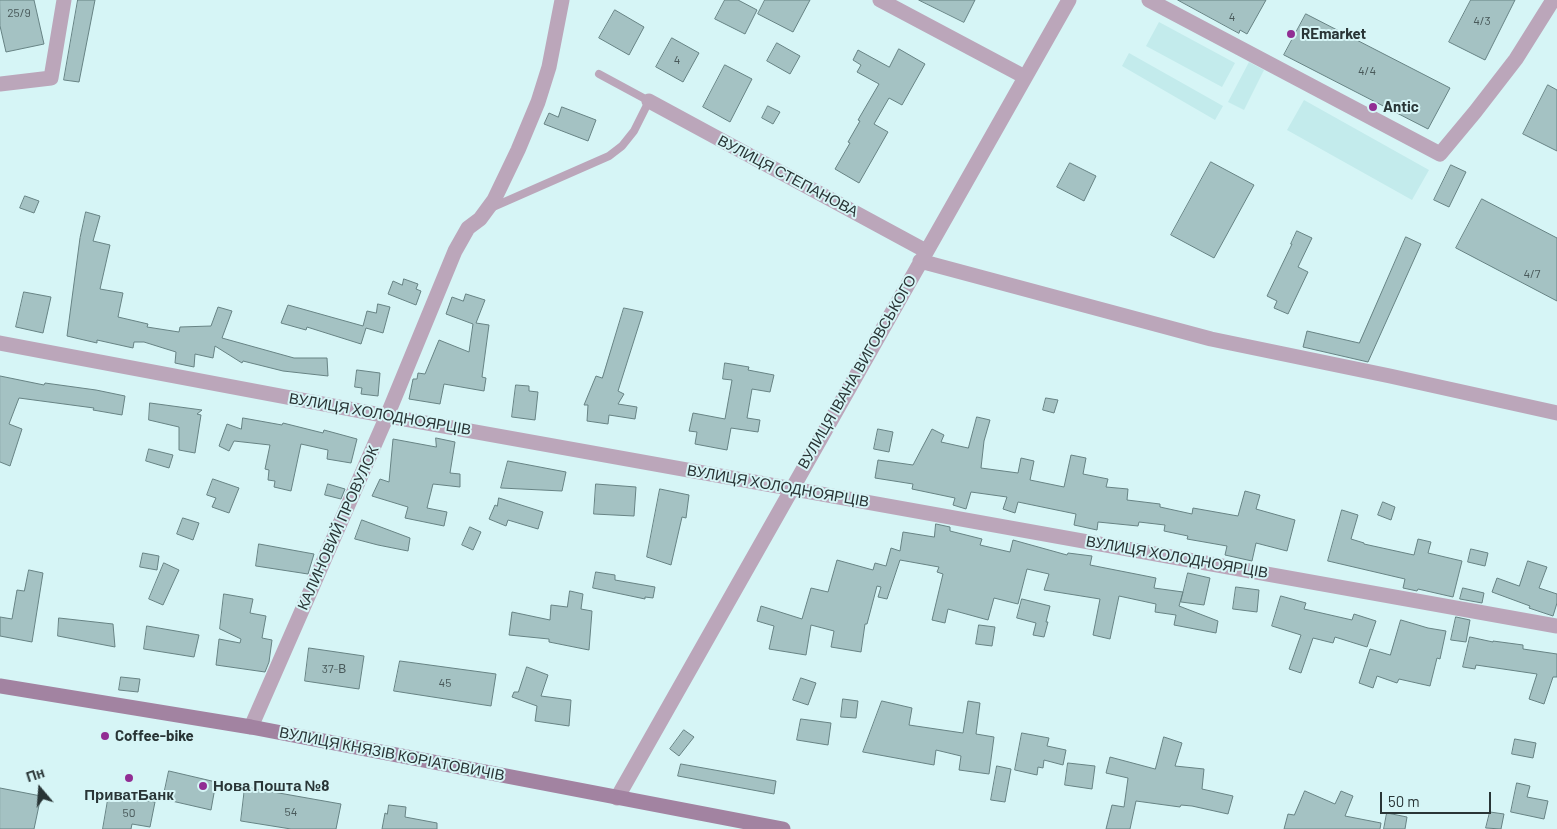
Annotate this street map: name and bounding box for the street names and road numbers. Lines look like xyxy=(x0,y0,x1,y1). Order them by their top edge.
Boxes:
street label: ВУЛИЦЯ СТЕПАНОВА xyxy=(715,131,861,221)
street label: ВУЛИЦЯ ІВАНА ВИГОВСЬКОГО xyxy=(794,272,920,472)
street label: ВУЛИЦЯ ХОЛОДНОЯРЦІВ xyxy=(287,389,473,439)
street label: КАЛИНОВИЙ ПРОВУЛОК xyxy=(294,443,382,613)
street label: ВУЛИЦЯ ХОЛОДНОЯРЦІВ xyxy=(685,461,871,511)
street label: ВУЛИЦЯ ХОЛОДНОЯРЦІВ xyxy=(1084,532,1270,582)
street label: ВУЛИЦЯ КНЯЗІВ КОРІАТОВИЧІВ xyxy=(278,723,506,785)

